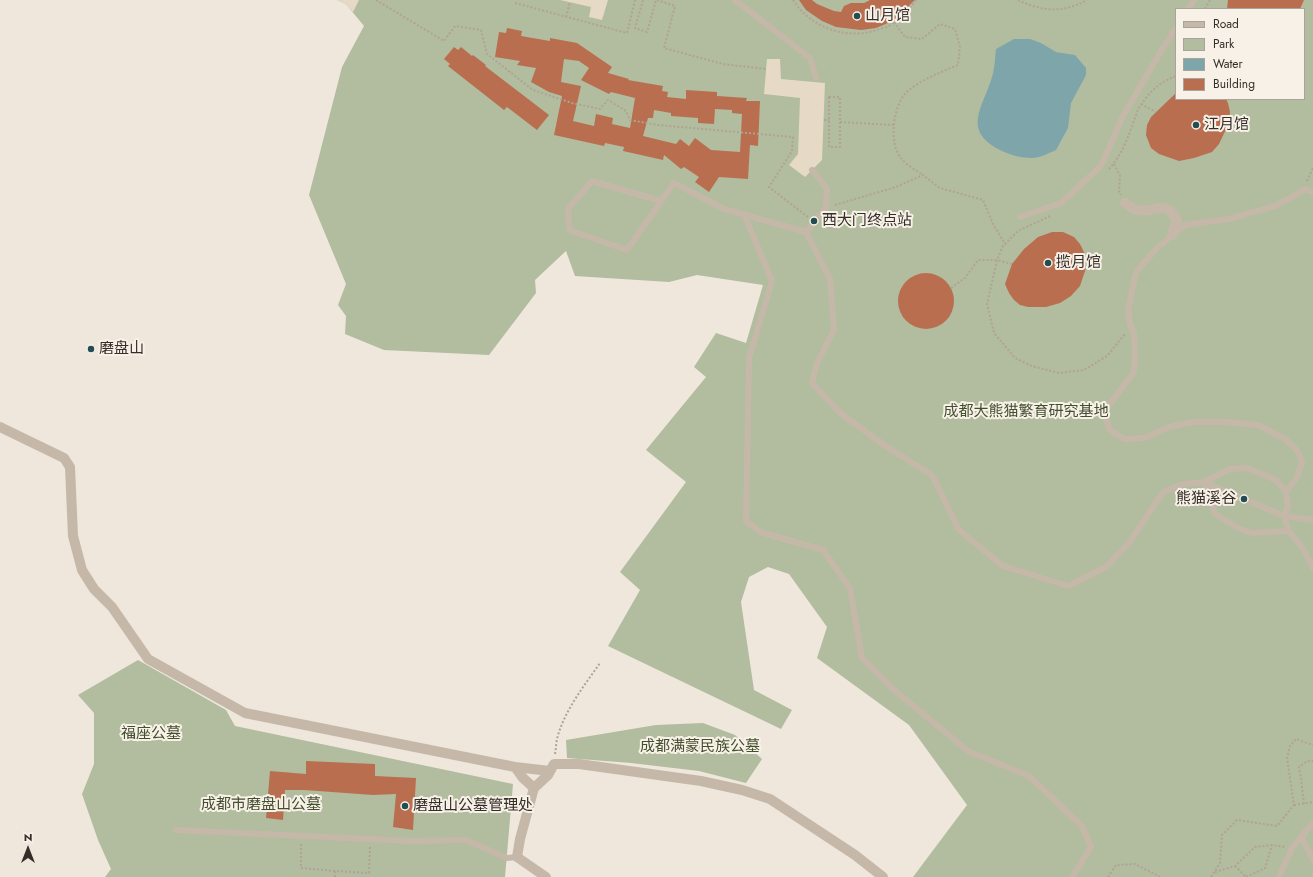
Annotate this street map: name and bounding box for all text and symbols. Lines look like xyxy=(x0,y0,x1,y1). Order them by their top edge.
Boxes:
place label: 山月馆 xyxy=(865,7,910,25)
legend xyxy=(1175,8,1305,100)
marker: 山月馆 xyxy=(852,11,862,21)
text: Road xyxy=(1213,15,1239,33)
text: Park xyxy=(1213,35,1234,53)
text: Water xyxy=(1213,55,1243,73)
text: Building xyxy=(1213,75,1255,93)
place label: 江月馆 xyxy=(1204,116,1249,134)
marker: 江月馆 xyxy=(1191,120,1201,130)
place label: 西大门终点站 xyxy=(822,212,912,230)
marker: 西大门终点站 xyxy=(809,216,819,226)
place label: 揽月馆 xyxy=(1056,254,1101,272)
marker: 揽月馆 xyxy=(1043,258,1053,268)
place label: 磨盘山 xyxy=(99,340,144,358)
marker: 磨盘山 xyxy=(86,344,96,354)
park label: 成都大熊猫繁育研究基地 xyxy=(944,403,1108,421)
place label: 熊猫溪谷 xyxy=(1176,490,1236,508)
marker: 熊猫溪谷 xyxy=(1239,494,1249,504)
park label: 福座公墓 xyxy=(121,725,181,743)
park label: 成都满蒙民族公墓 xyxy=(640,738,760,756)
park label: 成都市磨盘山公墓 xyxy=(201,796,321,814)
place label: 磨盘山公墓管理处 xyxy=(413,797,533,815)
marker: 磨盘山公墓管理处 xyxy=(400,801,410,811)
north arrow xyxy=(8,829,48,869)
text: N xyxy=(24,829,32,845)

